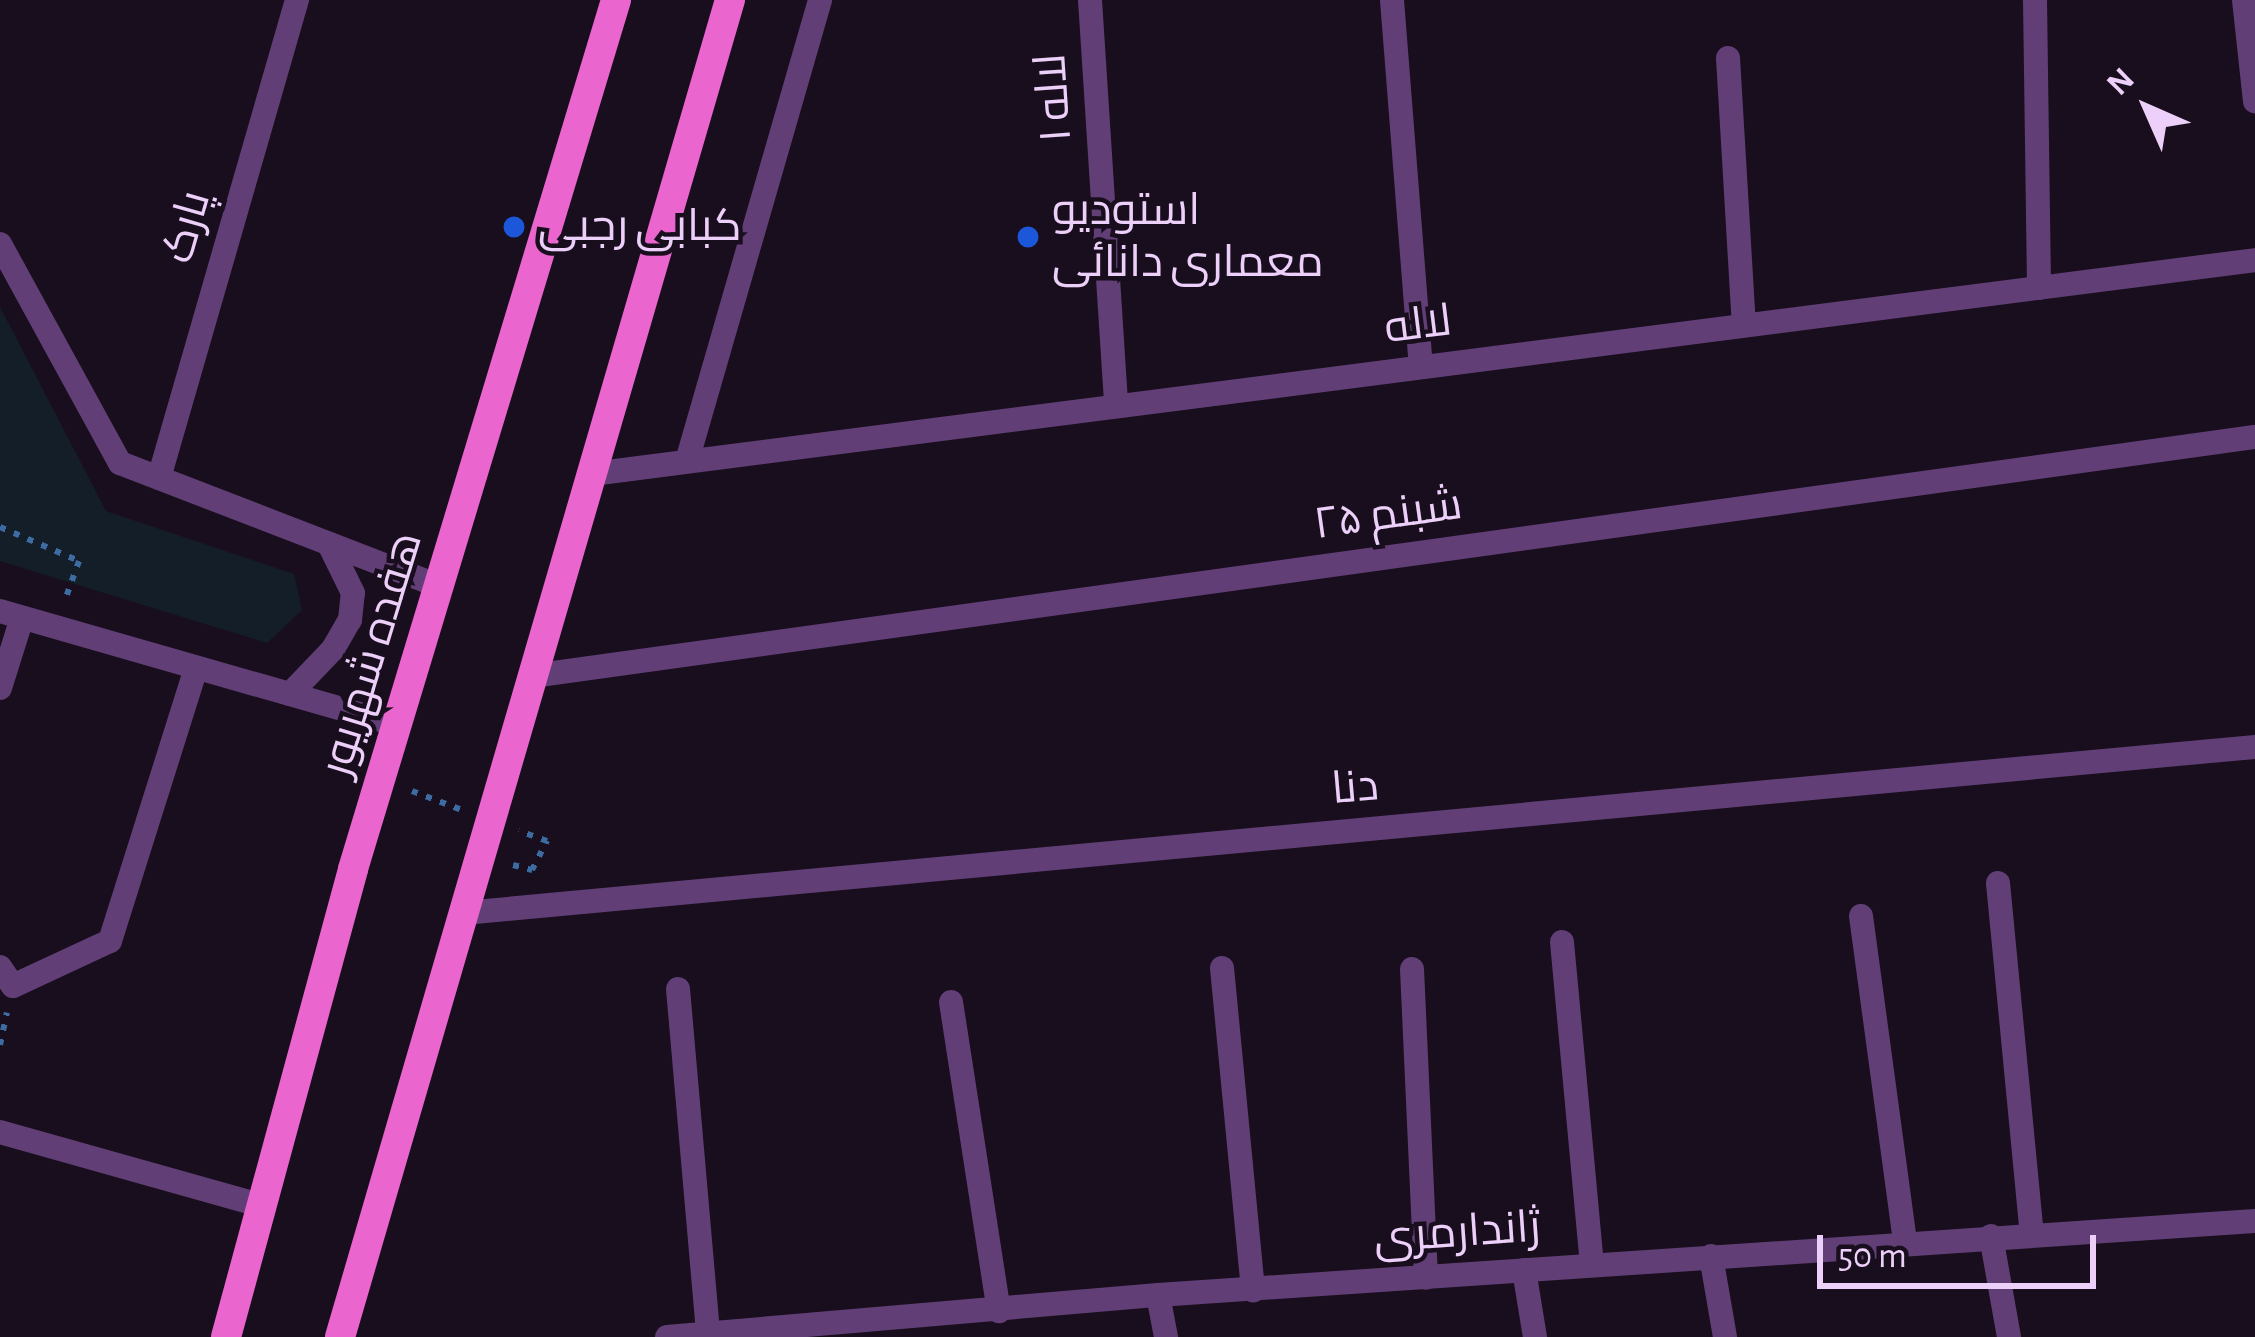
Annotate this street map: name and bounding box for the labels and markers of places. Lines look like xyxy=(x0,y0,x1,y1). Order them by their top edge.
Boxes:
place label: استودیو معماری دانائی xyxy=(1052,184,1324,290)
place label: کبابی رجبی xyxy=(538,200,742,254)
marker: کبابی رجبی xyxy=(501,214,527,240)
marker: استودیو معماری دانائی xyxy=(1015,224,1041,250)

